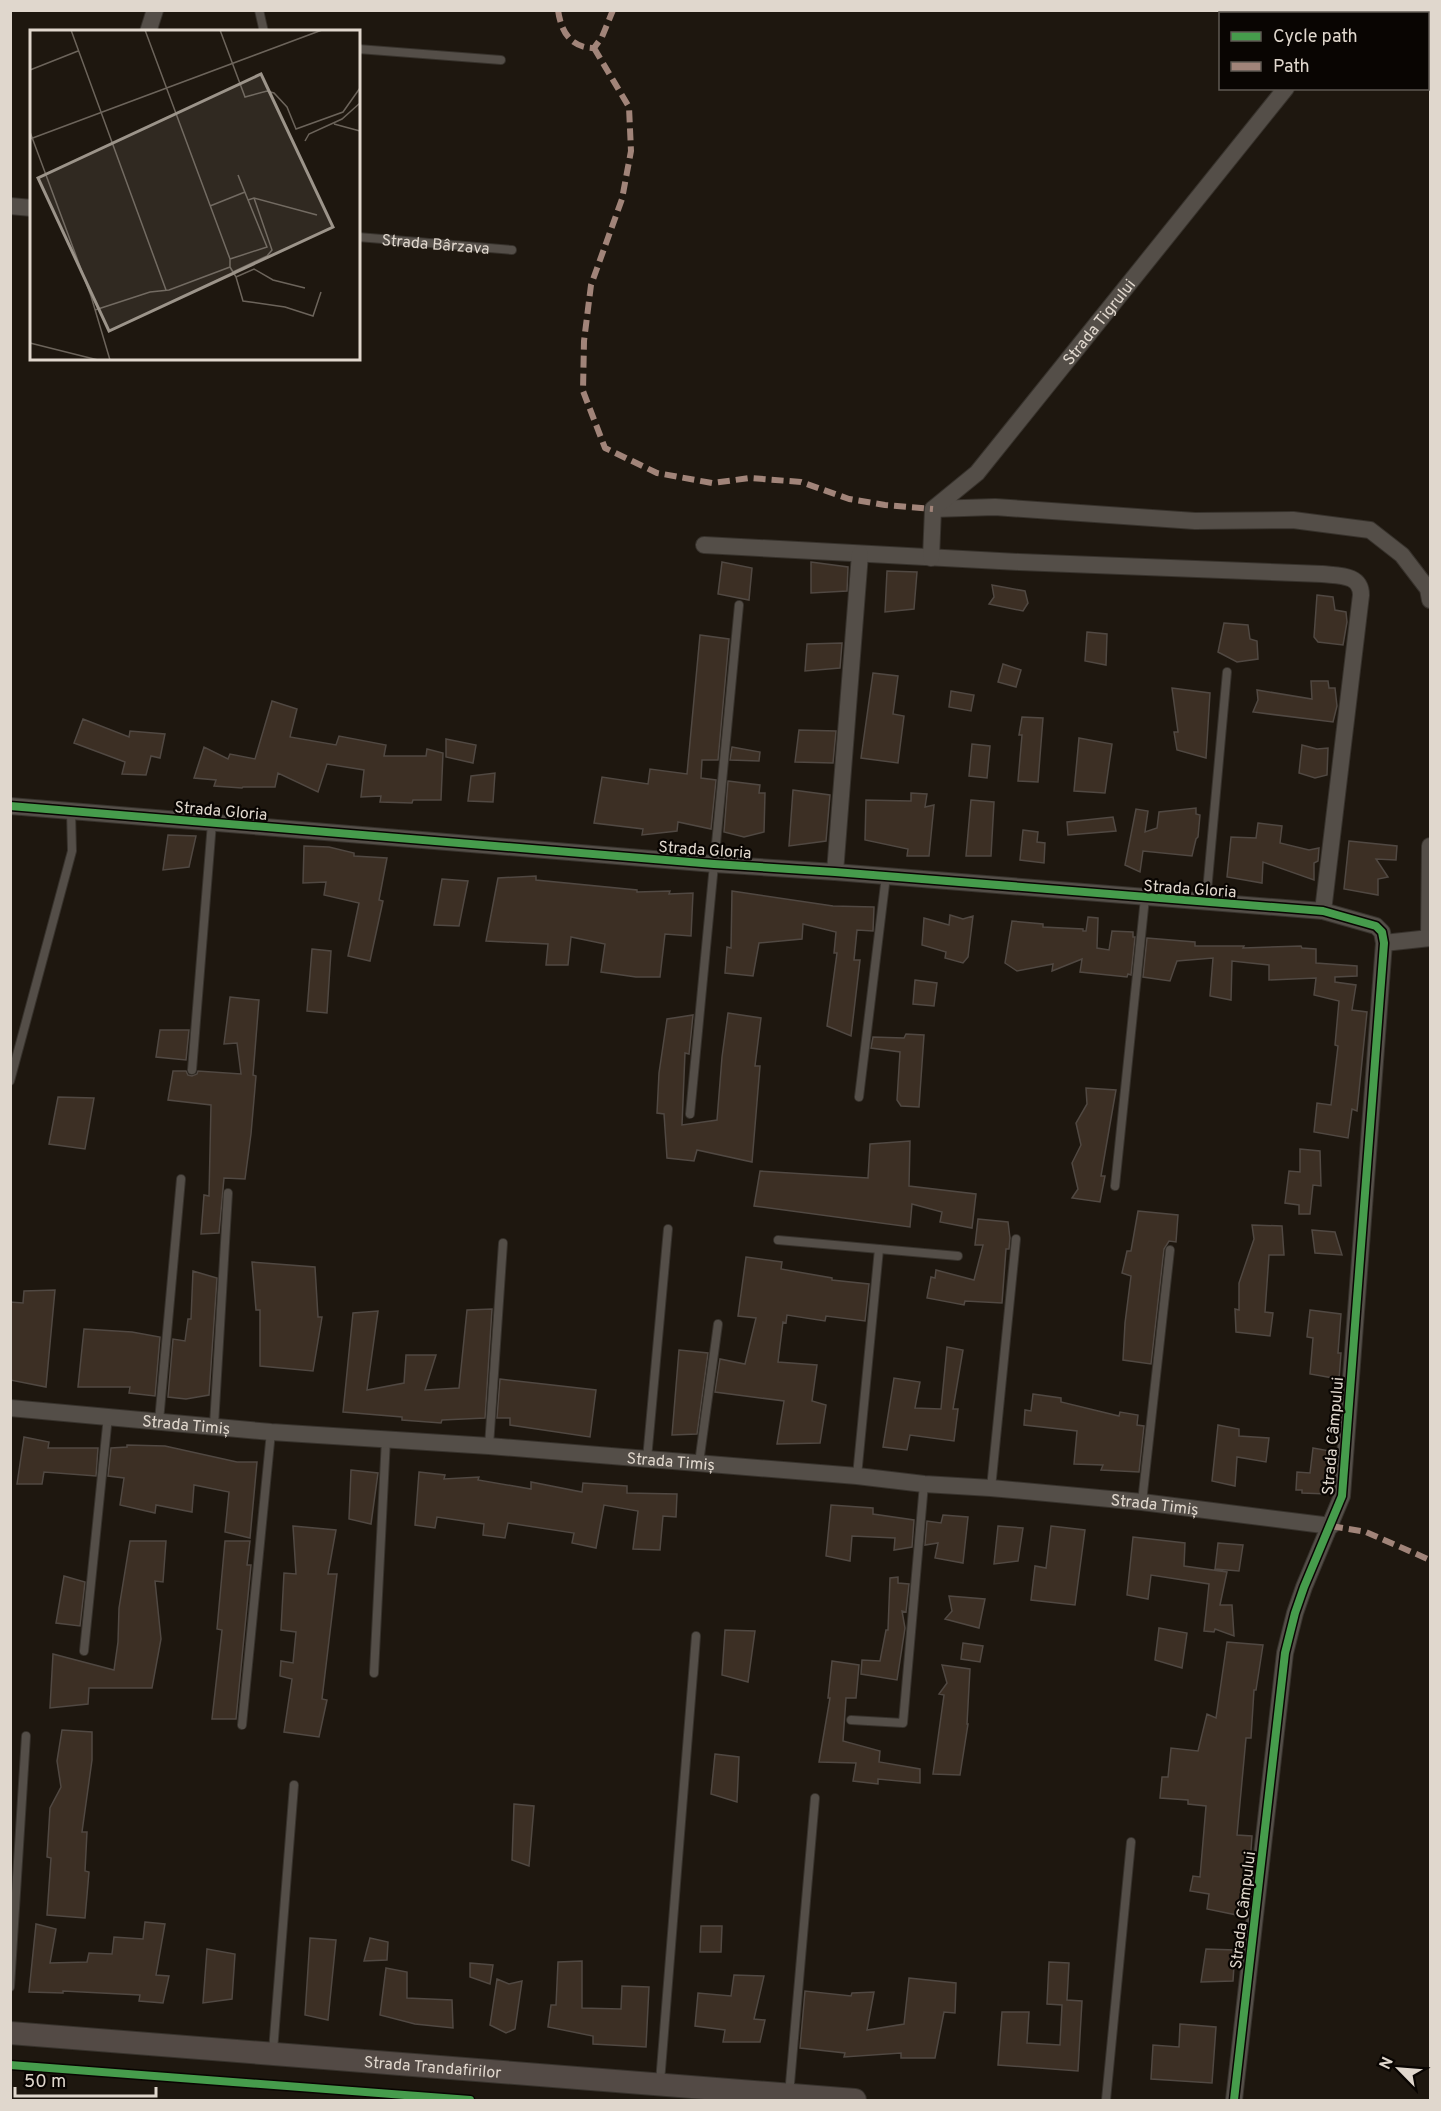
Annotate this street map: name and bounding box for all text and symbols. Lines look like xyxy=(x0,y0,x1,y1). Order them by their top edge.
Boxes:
legend xyxy=(1219,12,1429,90)
text: Cycle path xyxy=(1273,26,1358,49)
inset map xyxy=(30,30,360,360)
text: Path xyxy=(1273,56,1310,79)
street label: Strada Bârzava xyxy=(381,231,490,260)
street label: Strada Tigrului xyxy=(1059,276,1141,370)
street label: Strada Gloria xyxy=(174,798,268,826)
street label: Strada Gloria xyxy=(658,838,752,864)
street label: Strada Gloria xyxy=(1143,877,1237,903)
street label: Strada Câmpului xyxy=(1319,1376,1349,1496)
street label: Strada Timiș xyxy=(141,1412,231,1440)
street label: Strada Timiș xyxy=(626,1449,716,1476)
street label: Strada Timiș xyxy=(1110,1491,1200,1521)
street label: Strada Câmpului xyxy=(1227,1850,1261,1970)
north arrow xyxy=(1369,2039,1429,2099)
street label: Strada Trandafirilor xyxy=(363,2053,502,2084)
text: N xyxy=(1376,2054,1399,2073)
scale bar xyxy=(15,2060,156,2098)
text: 50 m xyxy=(24,2071,66,2094)

